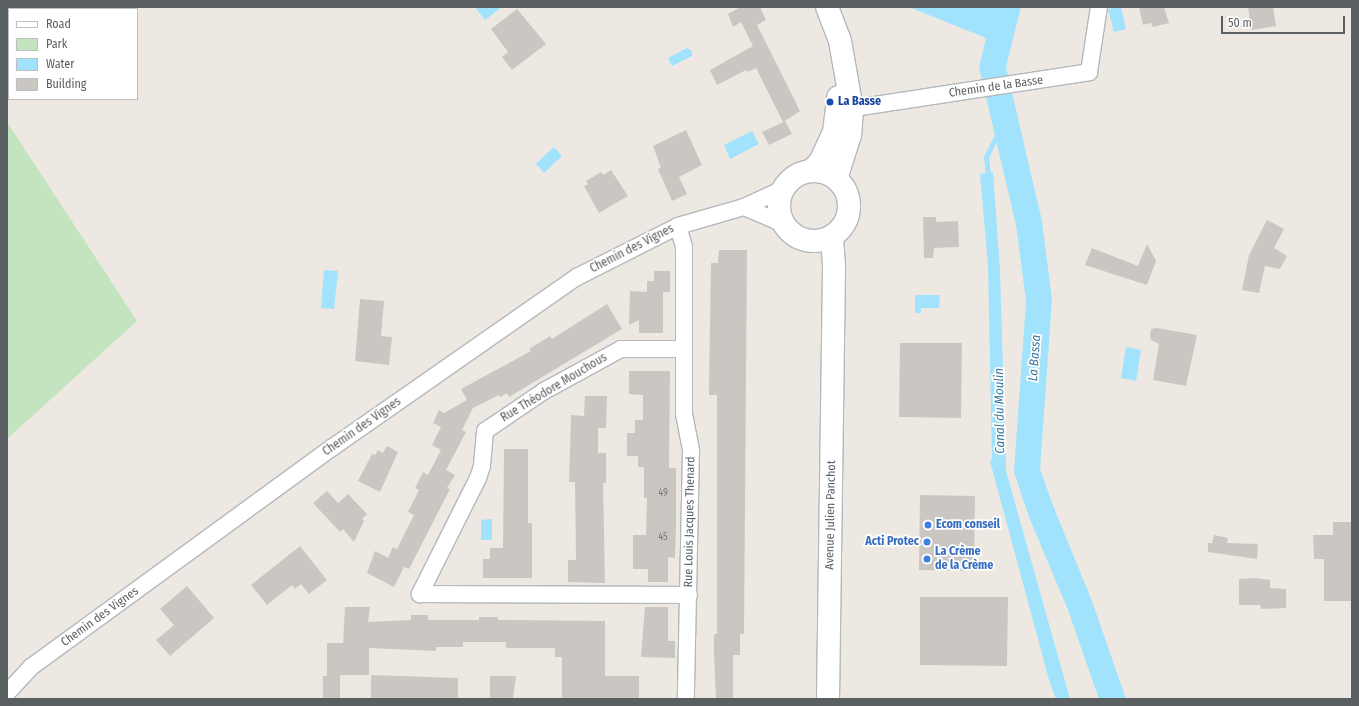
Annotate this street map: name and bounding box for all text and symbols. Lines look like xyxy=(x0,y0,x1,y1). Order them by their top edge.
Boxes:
legend xyxy=(8,8,138,100)
scale bar xyxy=(1223,8,1347,34)
text: 50 m xyxy=(1228,16,1252,30)
text: Road xyxy=(46,17,71,31)
text: Park xyxy=(46,37,67,51)
text: Water xyxy=(46,57,74,71)
street label: Chemin de la Basse xyxy=(948,73,1044,101)
text: Building xyxy=(46,77,86,91)
place label: La Basse xyxy=(838,95,881,109)
marker: La Basse xyxy=(825,97,835,107)
street label: Chemin des Vignes xyxy=(588,222,676,276)
water label: La Bassa xyxy=(1026,334,1044,382)
street label: Rue Théodore Mouchous xyxy=(498,351,610,425)
water label: Canal du Moulin xyxy=(991,368,1009,454)
street label: Chemin des Vignes xyxy=(320,395,404,459)
street label: Rue Louis Jacques Thenard xyxy=(682,456,698,588)
street label: Avenue Julien Panchot xyxy=(823,460,839,570)
house number: 49 xyxy=(658,488,668,500)
place label: Ecom conseil xyxy=(936,518,1000,532)
marker: Ecom conseil xyxy=(923,520,933,530)
house number: 45 xyxy=(658,532,668,544)
place label: Acti Protec xyxy=(865,535,919,549)
marker: Acti Protec xyxy=(922,537,932,547)
place label: La Crème de la Crème xyxy=(935,545,993,573)
marker: La Crème de la Crème xyxy=(922,554,932,564)
street label: Chemin des Vignes xyxy=(59,584,141,650)

